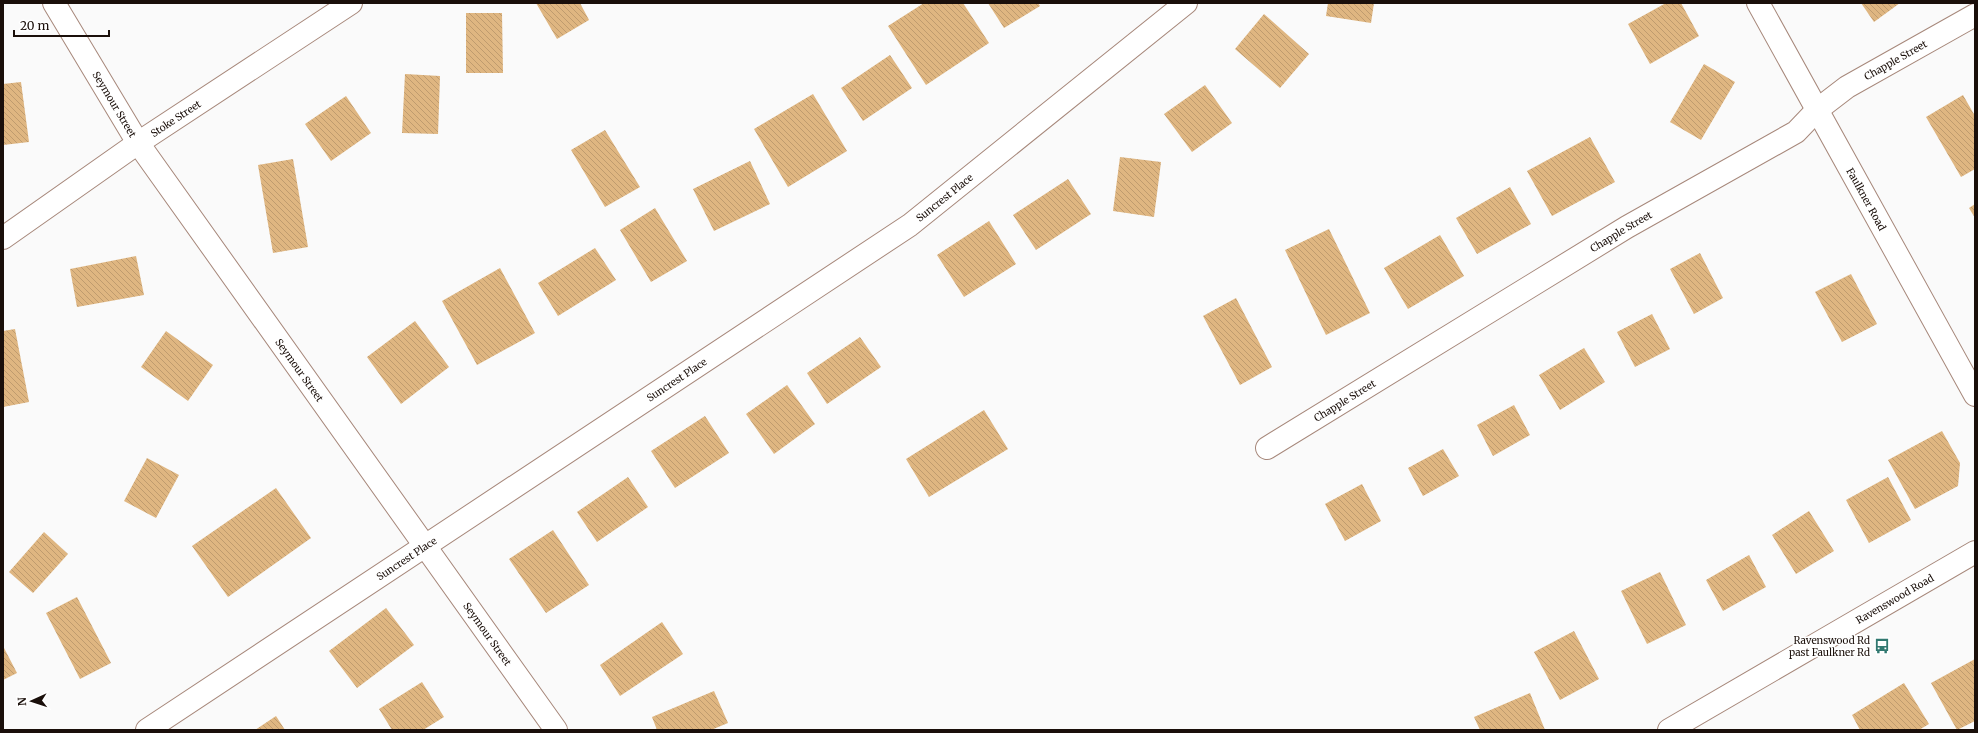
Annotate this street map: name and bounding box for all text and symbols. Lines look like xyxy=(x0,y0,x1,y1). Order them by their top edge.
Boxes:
scale bar xyxy=(14,12,109,38)
text: 20 m xyxy=(20,18,49,33)
street label: Chapple Street xyxy=(1862,37,1929,83)
street label: Seymour Street xyxy=(90,69,140,140)
street label: Stoke Street xyxy=(148,97,203,140)
street label: Faulkner Road xyxy=(1844,165,1889,233)
street label: Suncrest Place xyxy=(913,171,975,224)
street label: Chapple Street xyxy=(1587,208,1654,255)
street label: Seymour Street xyxy=(273,336,327,404)
street label: Suncrest Place xyxy=(644,355,709,404)
street label: Chapple Street xyxy=(1311,376,1378,424)
street label: Suncrest Place xyxy=(374,534,439,583)
street label: Ravenswood Road xyxy=(1853,571,1936,626)
street label: Seymour Street xyxy=(461,600,515,668)
place label: Ravenswood Rd past Faulkner Rd xyxy=(1789,634,1870,659)
bus stop icon: Ravenswood Rd past Faulkner Rd xyxy=(1873,637,1891,655)
north arrow xyxy=(12,681,52,721)
text: N xyxy=(15,697,29,706)

